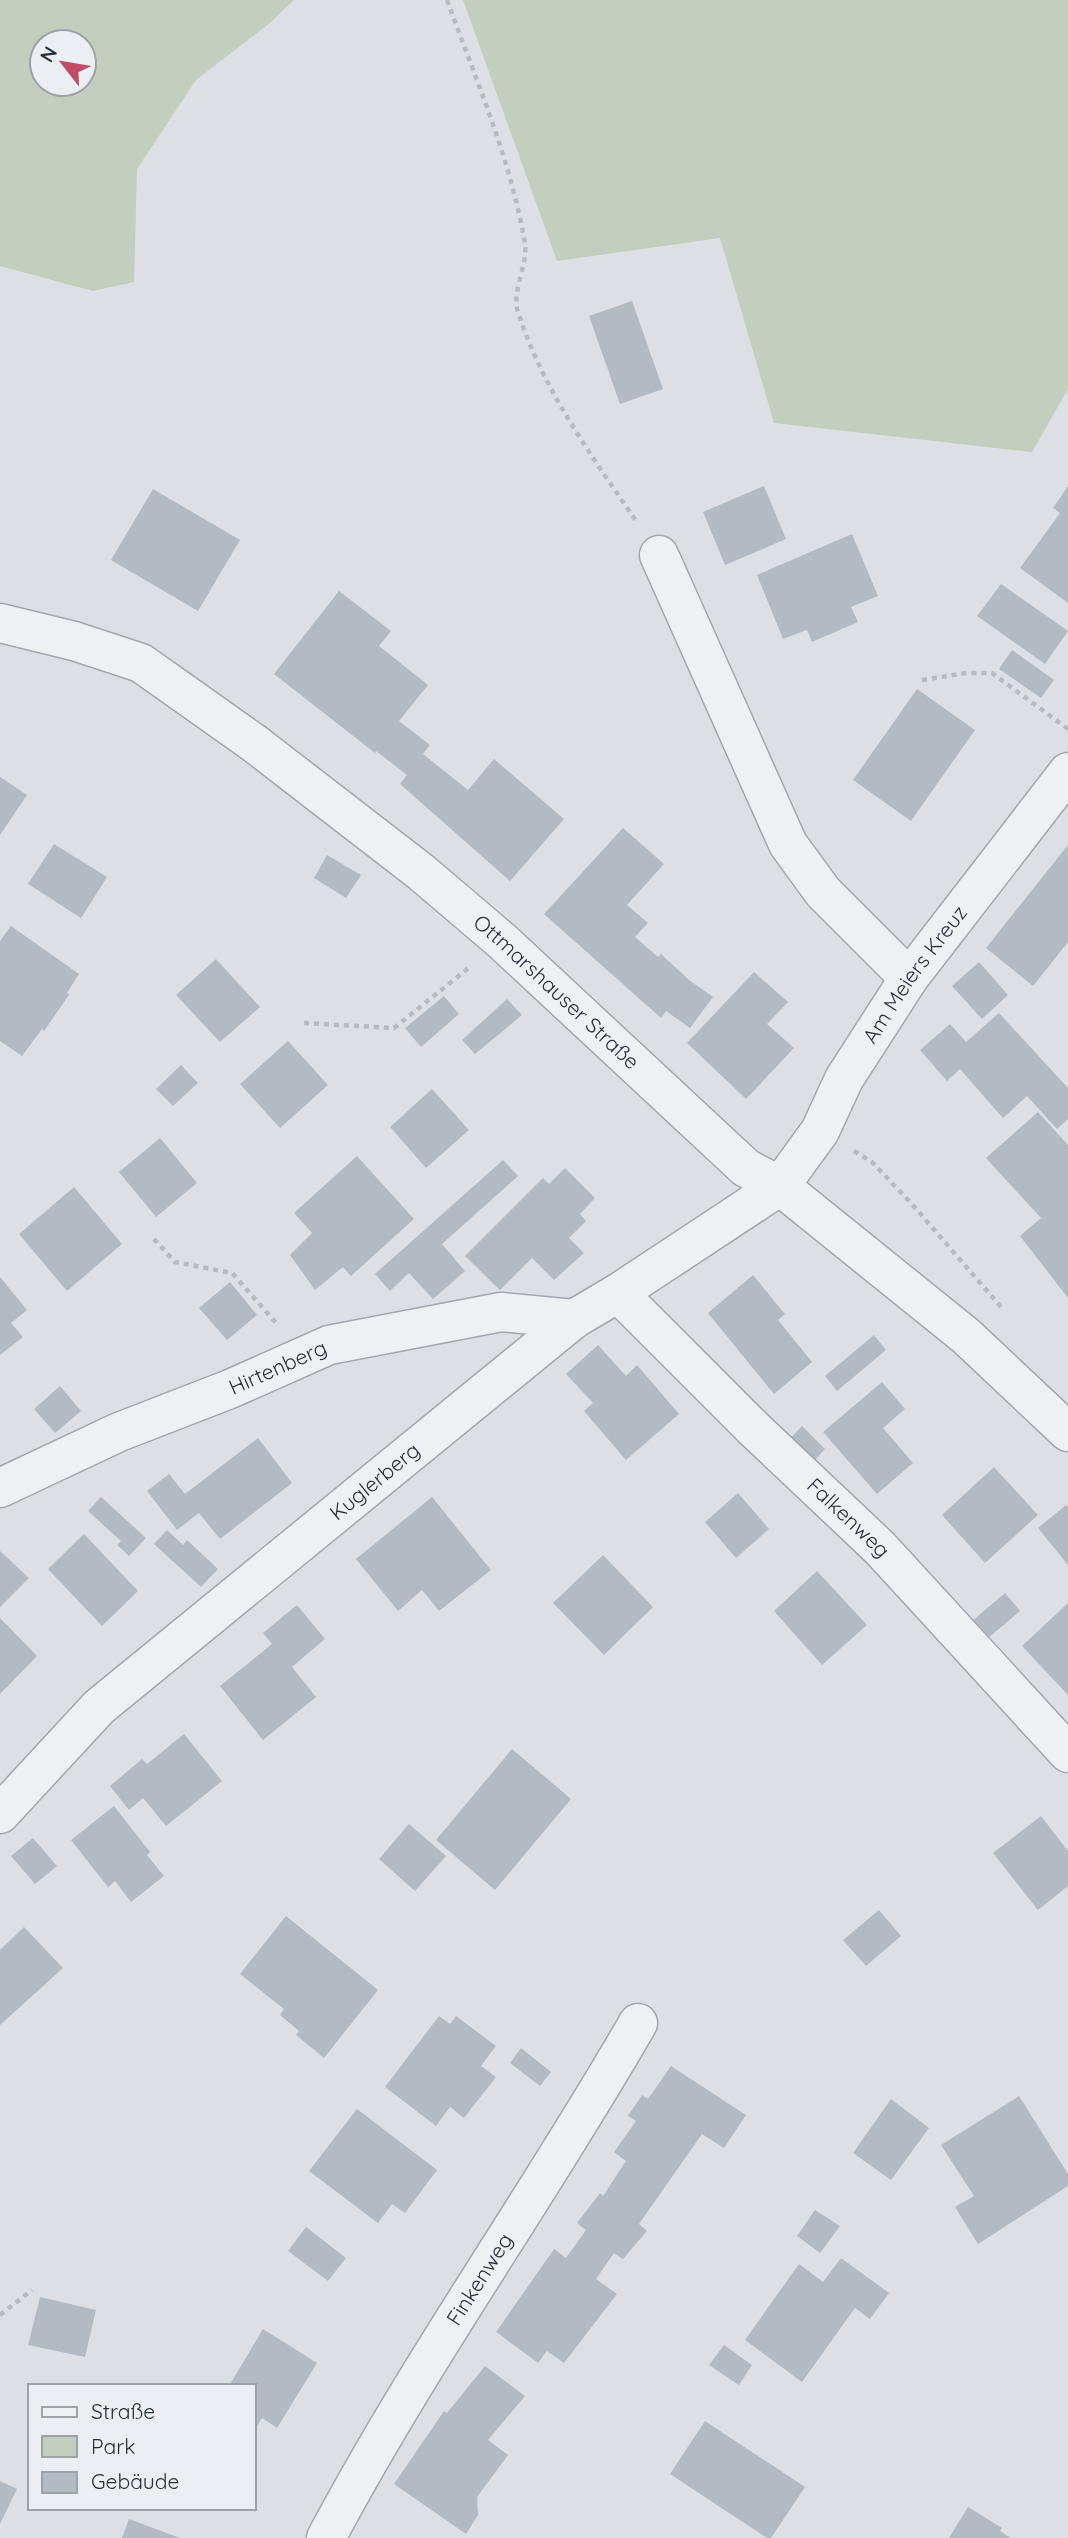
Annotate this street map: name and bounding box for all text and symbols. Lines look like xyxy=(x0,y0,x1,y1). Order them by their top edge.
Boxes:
north arrow xyxy=(28,28,98,98)
text: N xyxy=(35,42,62,66)
street label: Am Meiers Kreuz xyxy=(856,900,972,1048)
street label: Ottmarshauser Straße xyxy=(469,908,645,1074)
street label: Hirtenberg xyxy=(225,1334,330,1400)
street label: Kuglerberg xyxy=(324,1436,425,1525)
street label: Falkenweg xyxy=(802,1472,896,1562)
street label: Finkenweg xyxy=(440,2228,518,2330)
legend xyxy=(28,2384,256,2510)
text: Straße xyxy=(91,2398,155,2424)
text: Park xyxy=(91,2433,135,2459)
text: Gebäude xyxy=(91,2468,179,2494)

